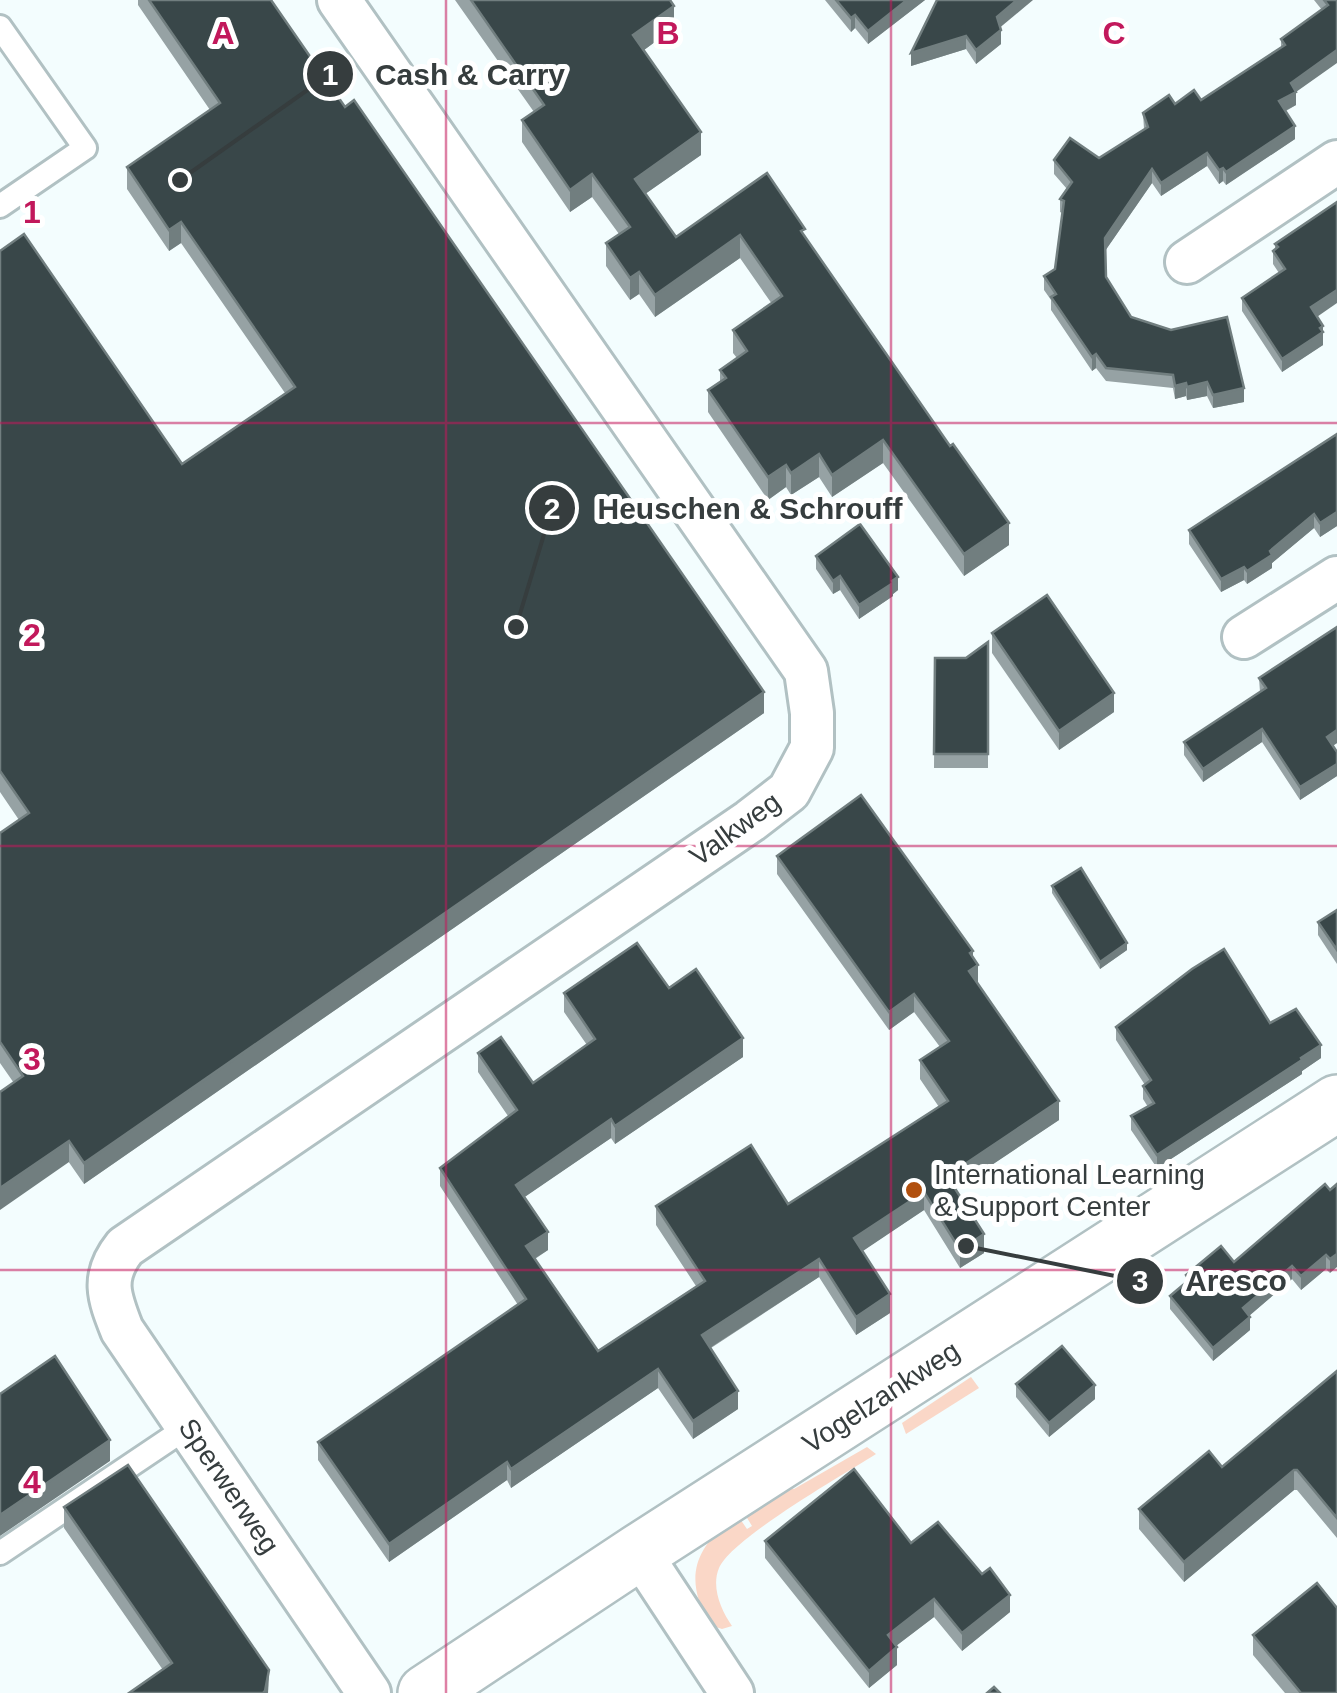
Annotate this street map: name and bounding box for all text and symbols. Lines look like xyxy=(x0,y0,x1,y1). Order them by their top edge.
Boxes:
text: A xyxy=(211,15,235,51)
text: B xyxy=(656,15,680,51)
text: C xyxy=(1102,15,1126,51)
callout: Cash & Carry xyxy=(305,44,585,104)
text: 1 xyxy=(322,58,338,91)
text: Cash & Carry xyxy=(375,58,565,91)
text: 1 xyxy=(23,194,41,230)
callout: Heuschen & Schrouff xyxy=(527,478,922,538)
text: 2 xyxy=(544,492,560,525)
text: Heuschen & Schrouff xyxy=(597,492,904,525)
text: 2 xyxy=(23,617,41,653)
street label: Valkweg xyxy=(684,786,786,872)
text: 3 xyxy=(23,1041,41,1077)
place label: International Learning & Support Center xyxy=(934,1159,1205,1222)
marker: International Learning & Support Center xyxy=(903,1179,925,1201)
callout: Aresco xyxy=(1115,1251,1306,1311)
text: 3 xyxy=(1132,1264,1148,1297)
text: Aresco xyxy=(1185,1264,1287,1297)
street label: Vogelzankweg xyxy=(797,1335,965,1459)
street label: Sperwerweg xyxy=(173,1413,285,1559)
text: 4 xyxy=(23,1464,41,1500)

